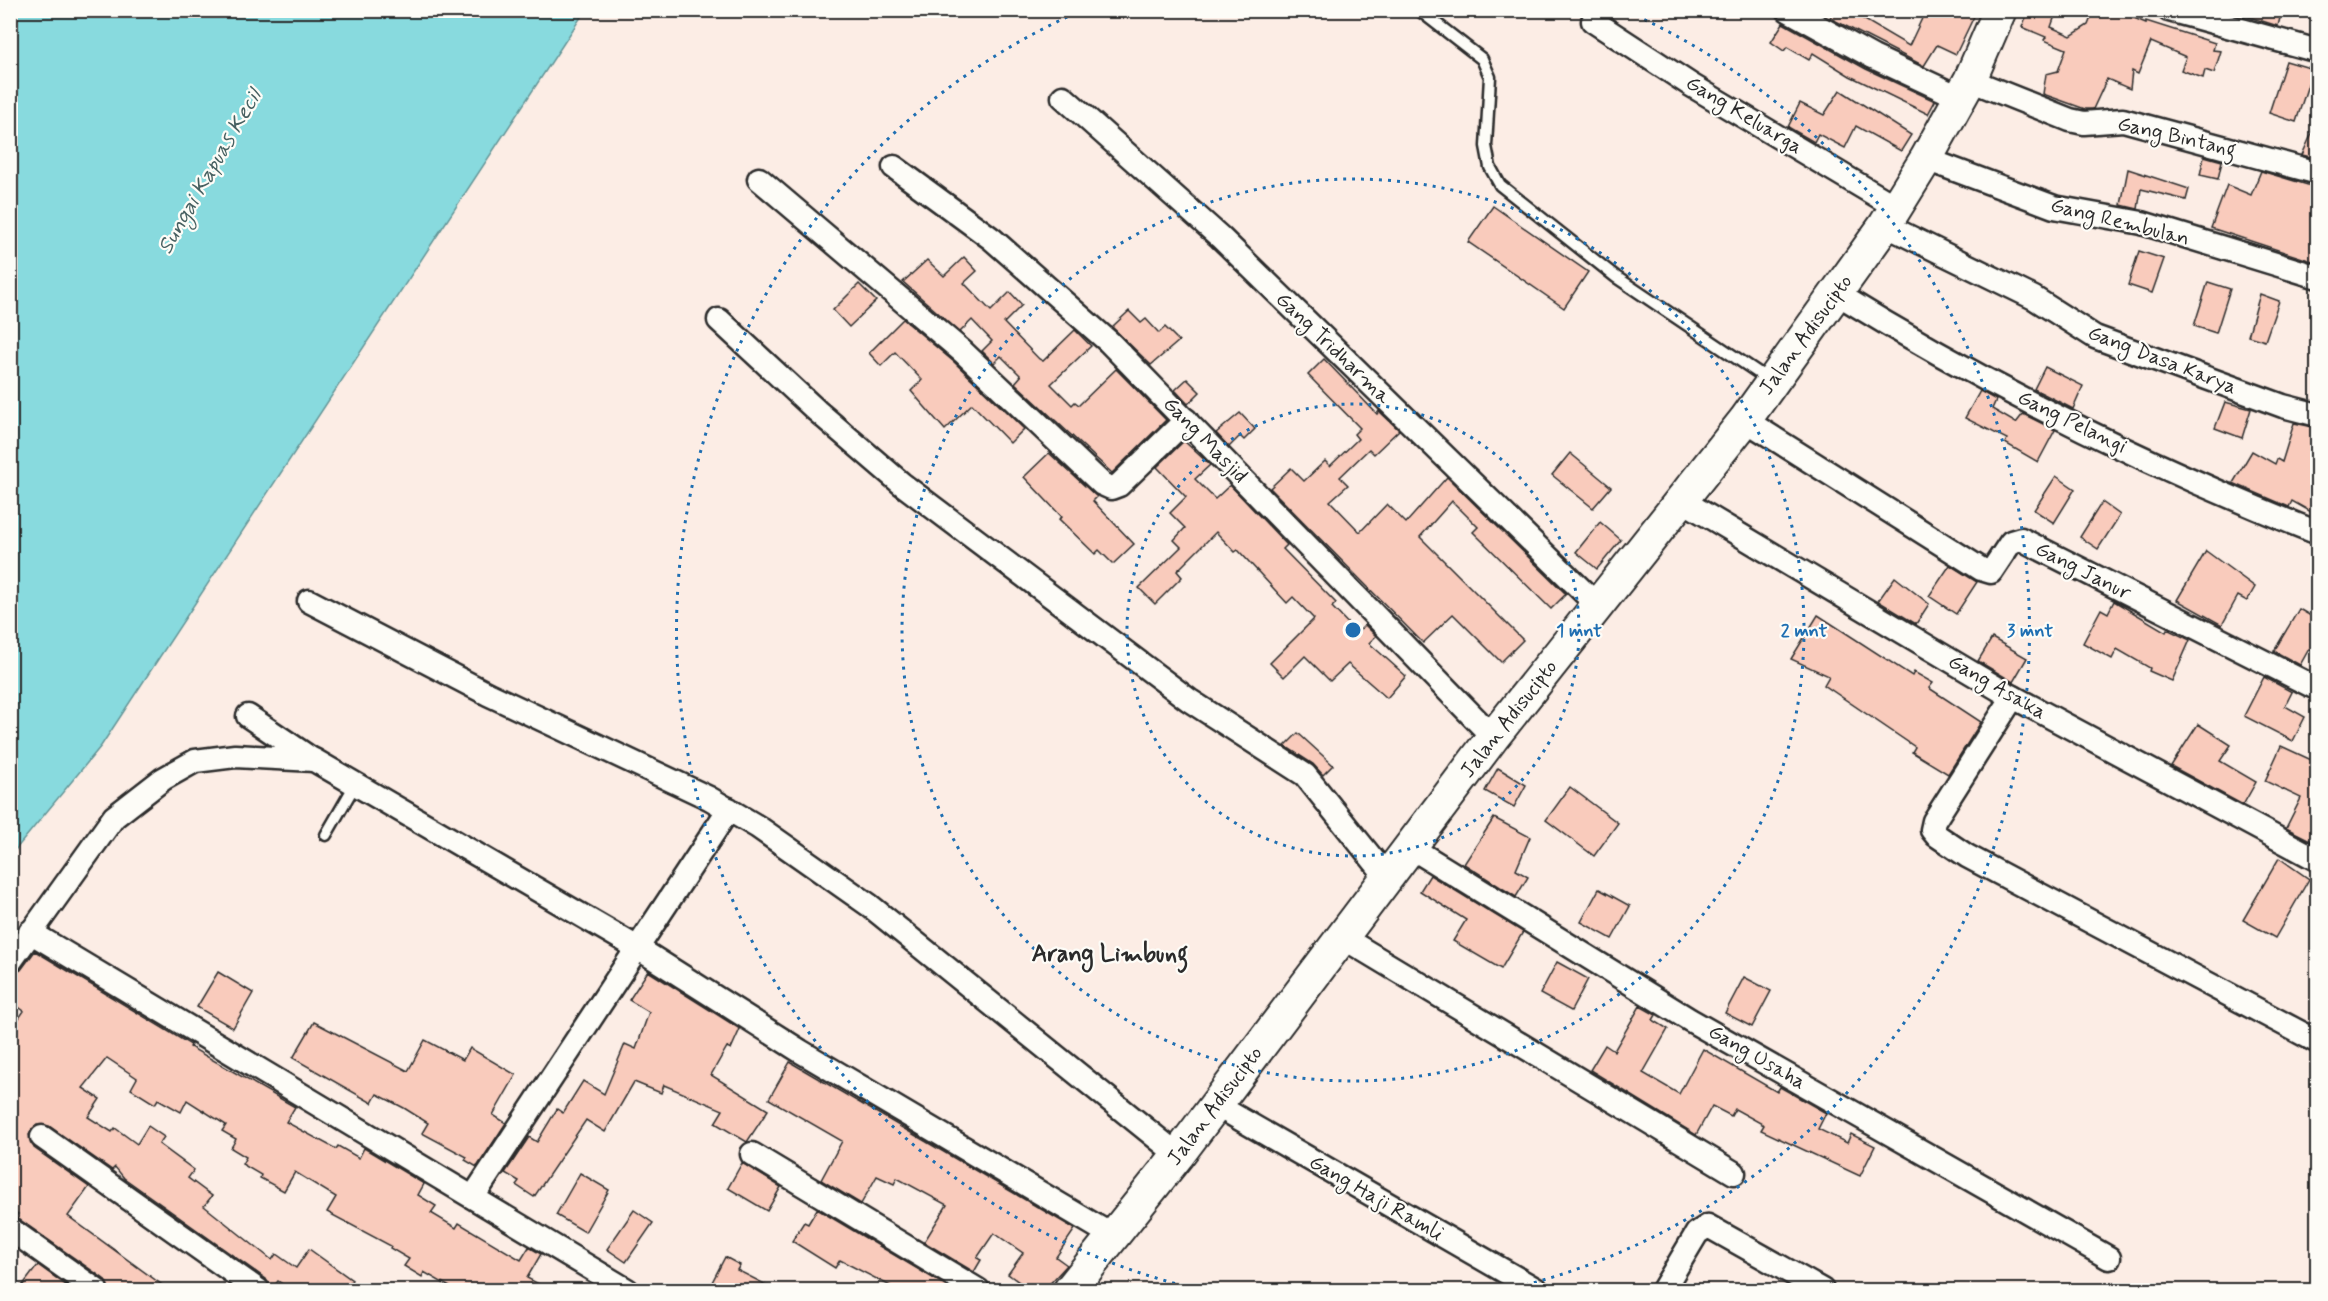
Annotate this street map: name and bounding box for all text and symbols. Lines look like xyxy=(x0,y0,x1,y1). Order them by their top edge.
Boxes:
street label: Gang Keluarga xyxy=(1680,69,1808,162)
water label: Sungai Kapuas Kecil xyxy=(152,83,271,260)
street label: Gang Bintang xyxy=(2114,110,2239,166)
street label: Gang Rembulan xyxy=(2047,191,2192,254)
street label: Jalan Adisucipto xyxy=(1753,269,1859,401)
street label: Gang Tridharma xyxy=(1269,286,1397,411)
street label: Gang Dasa Karya xyxy=(2083,319,2240,402)
street label: Gang Pelangi xyxy=(2012,384,2131,461)
street label: Gang Masjid xyxy=(1156,391,1253,490)
street label: Gang Janur xyxy=(2030,535,2136,608)
text: 1 mnt xyxy=(1556,619,1602,643)
text: 2 mnt xyxy=(1781,619,1828,643)
text: 3 mnt xyxy=(2007,619,2053,643)
centre of rings xyxy=(1343,620,1363,640)
street label: Gang Asaka xyxy=(1942,648,2051,727)
street label: Jalan Adisucipto xyxy=(1454,654,1564,784)
district label: Arang Limbung xyxy=(1032,939,1188,973)
street label: Gang Usaha xyxy=(1703,1018,1811,1097)
street label: Jalan Adisucipto xyxy=(1161,1041,1269,1171)
street label: Gang Haji Ramli xyxy=(1303,1148,1448,1249)

